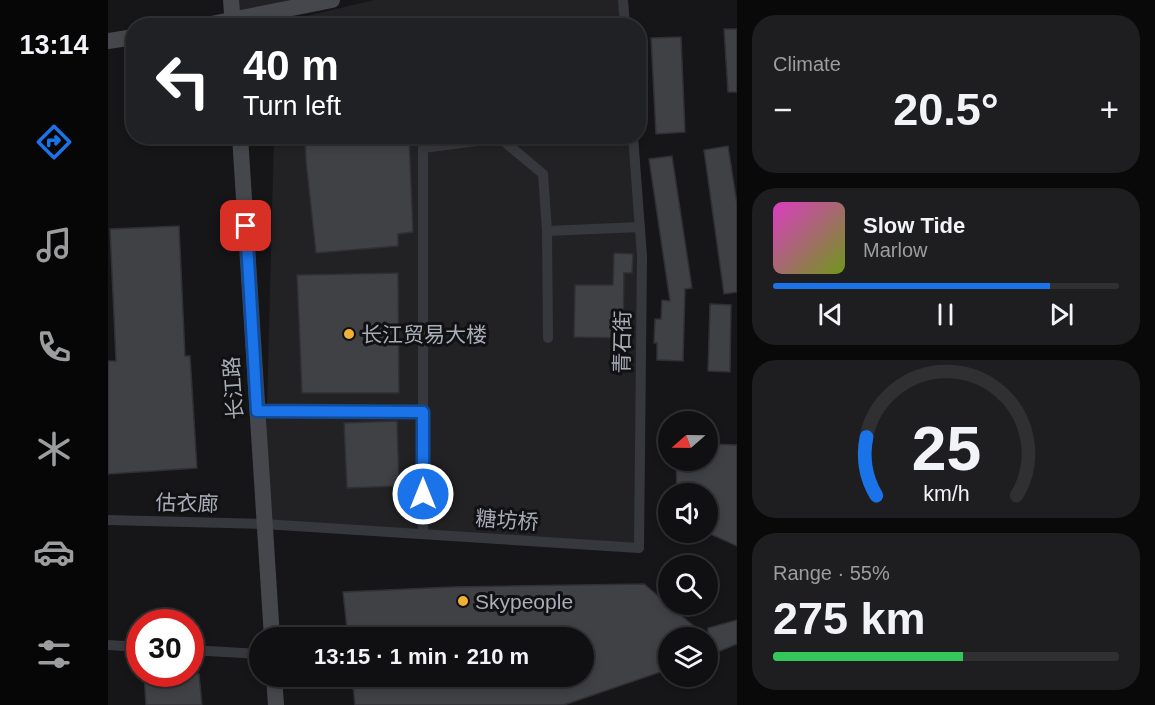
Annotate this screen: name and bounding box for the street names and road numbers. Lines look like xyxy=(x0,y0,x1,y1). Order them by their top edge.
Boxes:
street label: 青石街 xyxy=(610,310,634,374)
street label: 长江路 xyxy=(219,356,247,420)
street label: 估衣廊 xyxy=(155,490,219,516)
street label: 糖坊桥 xyxy=(475,506,539,534)

